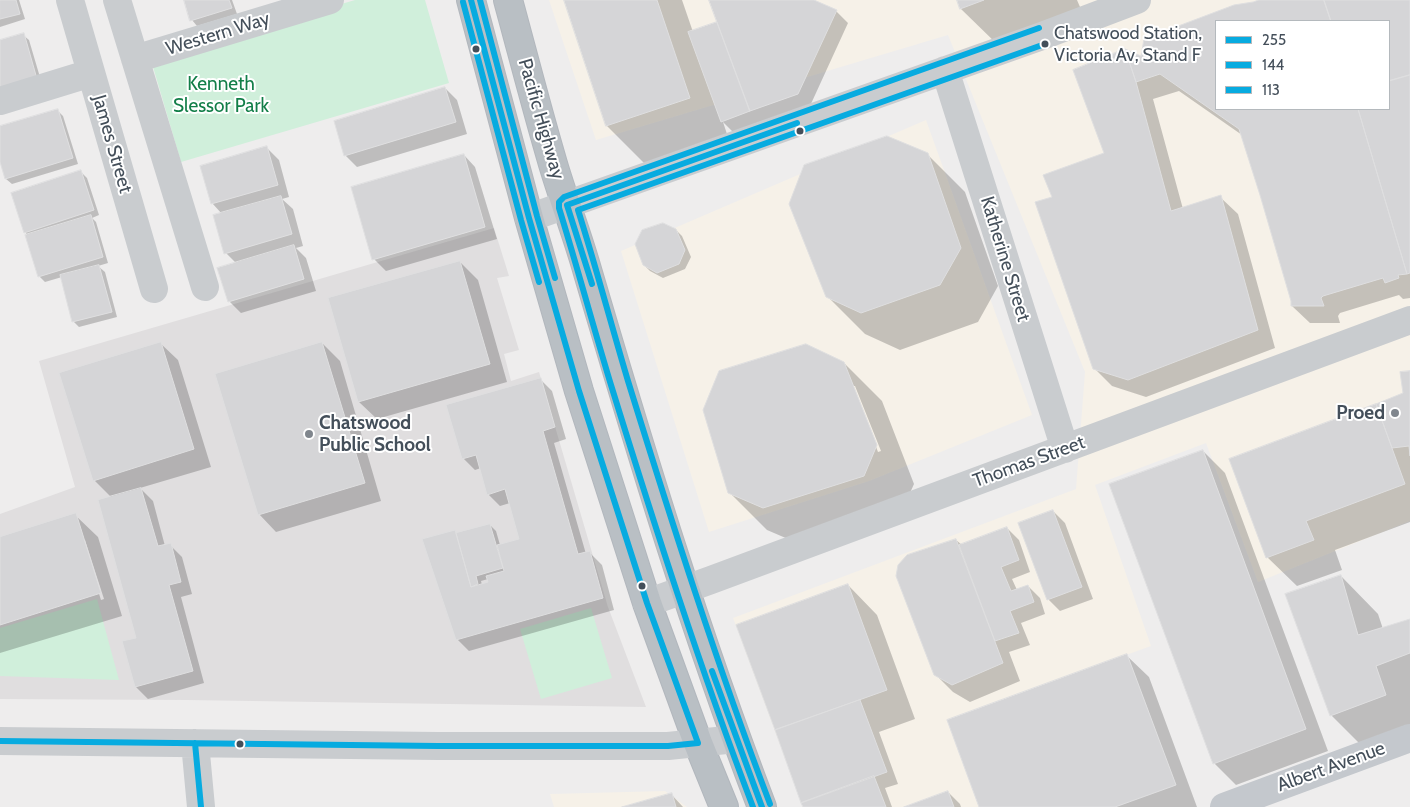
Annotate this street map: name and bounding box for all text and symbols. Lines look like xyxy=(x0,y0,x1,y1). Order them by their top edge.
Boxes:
street label: Western Way xyxy=(163,7,273,61)
legend xyxy=(1215,20,1390,110)
place label: Chatswood Station, Victoria Av, Stand F xyxy=(1054,23,1202,66)
text: 255 xyxy=(1262,31,1286,49)
marker: Chatswood Station, Victoria Av, Stand F xyxy=(1040,39,1050,49)
unlabelled marker xyxy=(471,44,481,54)
street label: Pacific Highway xyxy=(513,56,569,182)
text: 144 xyxy=(1262,56,1284,74)
park label: Kenneth Slessor Park xyxy=(173,73,269,117)
text: 113 xyxy=(1262,81,1280,99)
street label: James Street xyxy=(87,92,137,196)
unlabelled marker xyxy=(795,126,805,136)
street label: Katherine Street xyxy=(975,194,1035,324)
place label: Proed xyxy=(1336,402,1385,424)
marker: Proed xyxy=(1389,407,1401,419)
place label: Chatswood Public School xyxy=(319,412,431,456)
marker: Chatswood Public School xyxy=(303,428,315,440)
street label: Thomas Street xyxy=(970,431,1088,493)
unlabelled marker xyxy=(637,581,647,591)
street label: Albert Avenue xyxy=(1274,737,1388,797)
unlabelled marker xyxy=(235,739,245,749)

